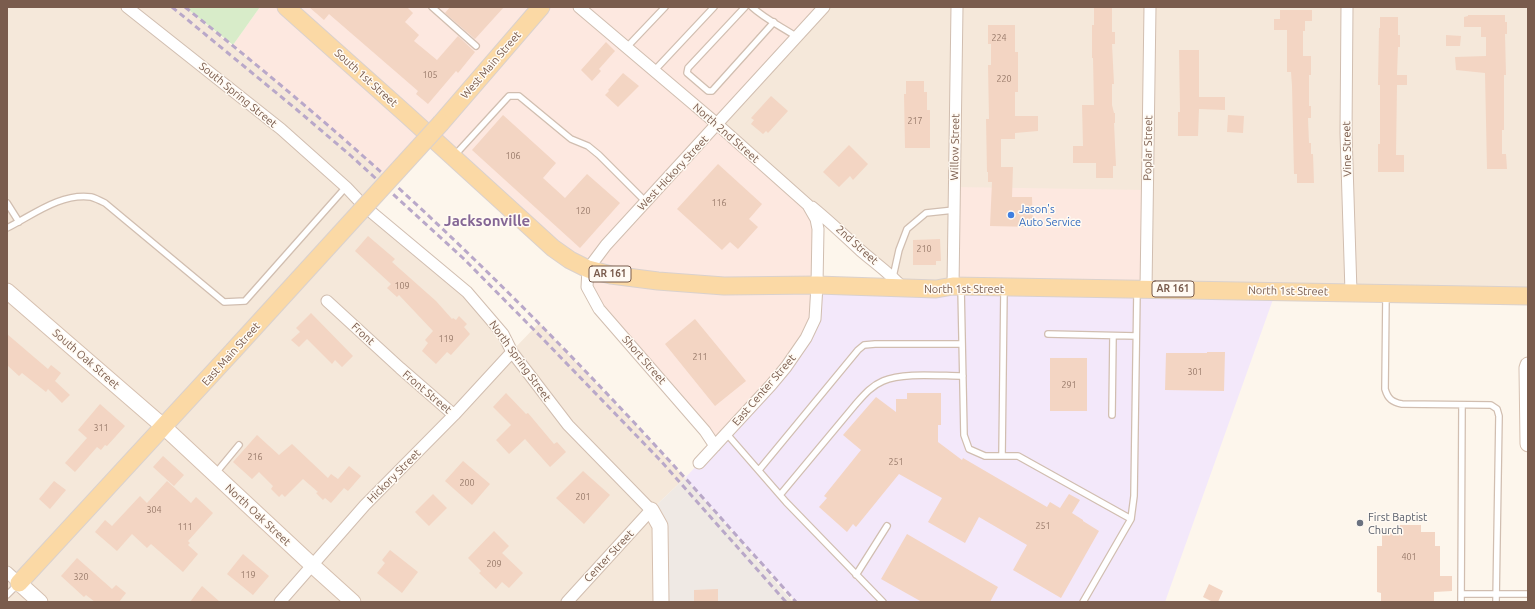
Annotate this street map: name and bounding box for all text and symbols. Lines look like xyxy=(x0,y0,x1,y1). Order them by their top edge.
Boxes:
street label: West Main Street xyxy=(458,29,524,101)
house number: 224 xyxy=(991,33,1007,43)
street label: South 1st Street xyxy=(332,46,400,110)
street label: South Spring Street xyxy=(196,60,280,130)
house number: 105 xyxy=(422,70,438,80)
house number: 220 xyxy=(996,74,1012,84)
street label: North 2nd Street xyxy=(690,101,762,165)
street label: Willow Street xyxy=(948,113,962,181)
street label: Poplar Street xyxy=(1141,115,1155,181)
house number: 217 xyxy=(907,116,923,126)
street label: Vine Street xyxy=(1340,121,1354,177)
street label: West Hickory Street xyxy=(635,133,711,213)
house number: 106 xyxy=(505,151,521,161)
house number: 116 xyxy=(711,198,727,208)
place label: Jason's Auto Service xyxy=(1019,202,1081,228)
house number: 120 xyxy=(575,206,591,216)
marker: Jason's Auto Service xyxy=(1006,210,1016,220)
district label: Jacksonville xyxy=(444,212,530,230)
street label: 2nd Street xyxy=(833,223,881,267)
house number: 210 xyxy=(916,244,932,254)
road number: AR 161 xyxy=(589,266,631,282)
house number: 109 xyxy=(394,281,410,291)
road number: AR 161 xyxy=(1152,281,1194,297)
street label: North 1st Street xyxy=(924,282,1004,296)
street label: North 1st Street xyxy=(1248,284,1328,298)
street label: North Spring Street xyxy=(486,318,554,404)
street label: East Main Street xyxy=(199,320,263,388)
street label: Front xyxy=(349,320,377,348)
street label: South Oak Street xyxy=(50,326,122,392)
street label: Short Street xyxy=(619,333,669,387)
house number: 119 xyxy=(438,334,454,344)
house number: 211 xyxy=(692,352,708,362)
street label: East Center Street xyxy=(729,352,799,428)
house number: 301 xyxy=(1187,367,1203,377)
street label: Front Street xyxy=(400,368,454,416)
house number: 291 xyxy=(1061,380,1077,390)
house number: 311 xyxy=(93,423,109,433)
street label: Hickory Street xyxy=(365,447,423,505)
house number: 216 xyxy=(247,452,263,462)
house number: 251 xyxy=(888,457,904,467)
house number: 200 xyxy=(459,478,475,488)
street label: North Oak Street xyxy=(223,481,293,549)
house number: 201 xyxy=(575,492,591,502)
house number: 304 xyxy=(146,505,162,515)
place label: First Baptist Church xyxy=(1368,510,1427,536)
marker: First Baptist Church xyxy=(1355,518,1365,528)
house number: 251 xyxy=(1035,521,1051,531)
house number: 111 xyxy=(177,522,193,532)
street label: Center Street xyxy=(581,527,637,585)
house number: 401 xyxy=(1401,552,1417,562)
house number: 209 xyxy=(486,559,502,569)
house number: 119 xyxy=(240,570,256,580)
house number: 320 xyxy=(73,572,89,582)

